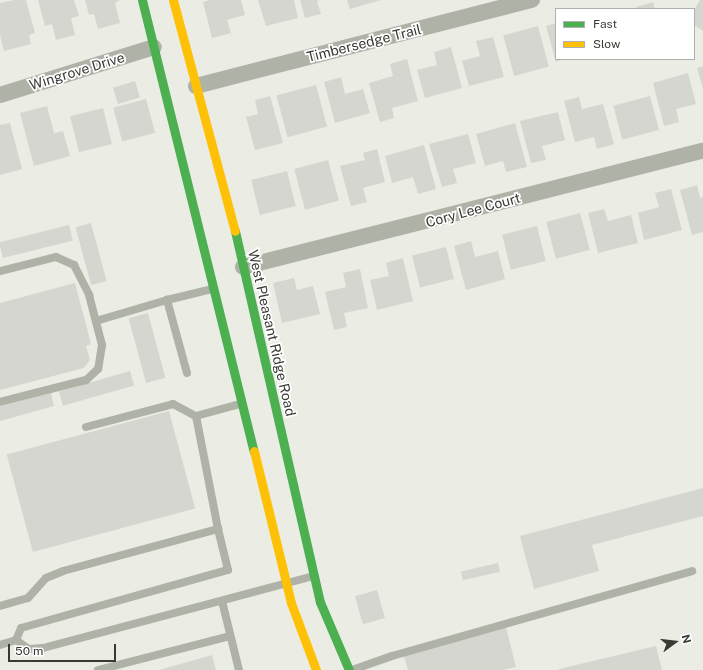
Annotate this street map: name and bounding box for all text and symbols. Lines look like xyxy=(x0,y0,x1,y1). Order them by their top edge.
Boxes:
legend xyxy=(555,8,695,60)
text: Fast xyxy=(593,17,617,31)
street label: Timbersedge Trail xyxy=(305,21,423,65)
text: Slow xyxy=(593,37,620,51)
street label: Wingrove Drive xyxy=(27,49,127,93)
street label: Cory Lee Court xyxy=(424,189,522,231)
street label: West Pleasant Ridge Road xyxy=(245,248,299,418)
north arrow xyxy=(655,622,695,662)
text: N xyxy=(680,633,693,645)
scale bar xyxy=(10,636,118,662)
text: 50 m xyxy=(15,644,43,658)

